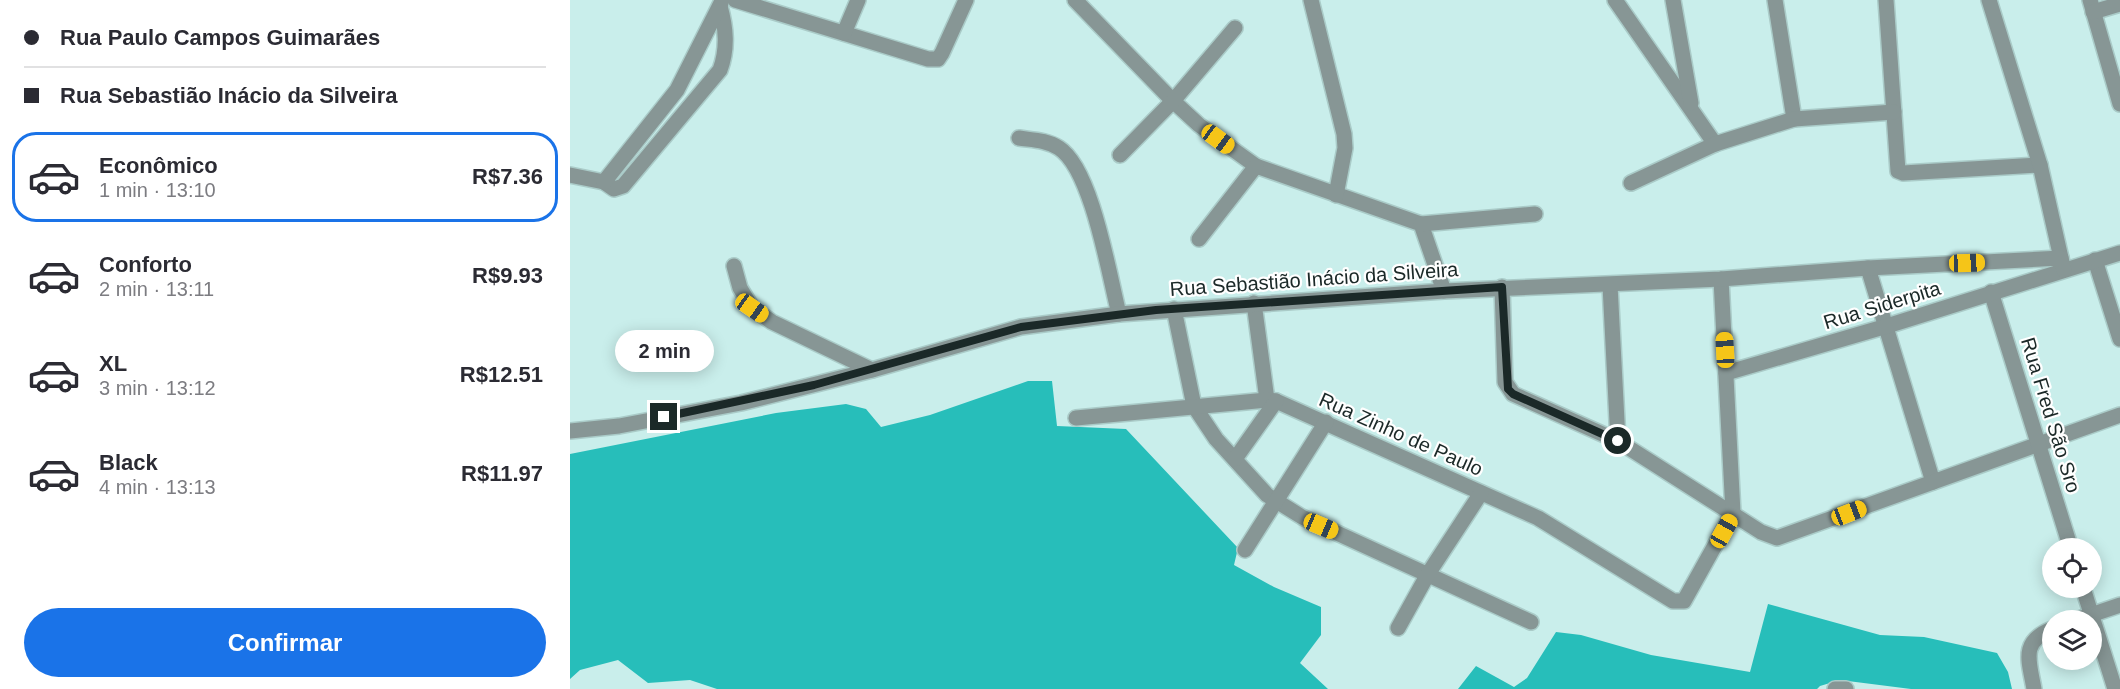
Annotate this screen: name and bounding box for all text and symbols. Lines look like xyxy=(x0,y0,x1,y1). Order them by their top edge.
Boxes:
text: Rua Paulo Campos Guimarães xyxy=(60,25,380,50)
text: Rua Sebastião Inácio da Silveira xyxy=(60,83,397,108)
car xyxy=(1198,121,1238,157)
icon: car xyxy=(27,150,81,204)
text: Econômico xyxy=(99,153,218,178)
text: R$7.36 xyxy=(472,164,543,189)
text: 1 min · 13:10 xyxy=(99,179,216,201)
icon: car xyxy=(27,249,81,303)
text: Conforto xyxy=(99,252,192,277)
car xyxy=(1949,253,1985,273)
street label: Rua Sebastião Inácio da Silveira xyxy=(1169,258,1460,300)
text: R$9.93 xyxy=(472,263,543,288)
street label: Rua Siderpita xyxy=(1821,277,1944,333)
text: 2 min · 13:11 xyxy=(99,278,214,300)
car xyxy=(732,290,772,326)
callout: 2 min xyxy=(614,330,714,372)
car xyxy=(1715,332,1735,368)
street label: Rua Fred São Sro xyxy=(2017,335,2085,495)
text: 2 min xyxy=(638,340,691,362)
icon: car xyxy=(27,348,81,402)
text: XL xyxy=(99,351,127,376)
text: R$12.51 xyxy=(460,362,543,387)
text: 3 min · 13:12 xyxy=(99,377,216,399)
street label: Rua Zinho de Paulo xyxy=(1316,388,1486,480)
route end xyxy=(650,403,677,430)
route start xyxy=(1604,427,1631,454)
icon: car xyxy=(27,447,81,501)
text: Black xyxy=(99,450,158,475)
text: R$11.97 xyxy=(461,461,543,486)
text: 4 min · 13:13 xyxy=(99,476,216,498)
car xyxy=(1829,498,1869,528)
car xyxy=(1301,511,1341,541)
car xyxy=(1707,511,1741,551)
map controls xyxy=(2042,538,2102,670)
button: locate xyxy=(2042,538,2102,598)
button: Confirmar xyxy=(24,608,546,677)
button: layers xyxy=(2042,610,2102,670)

